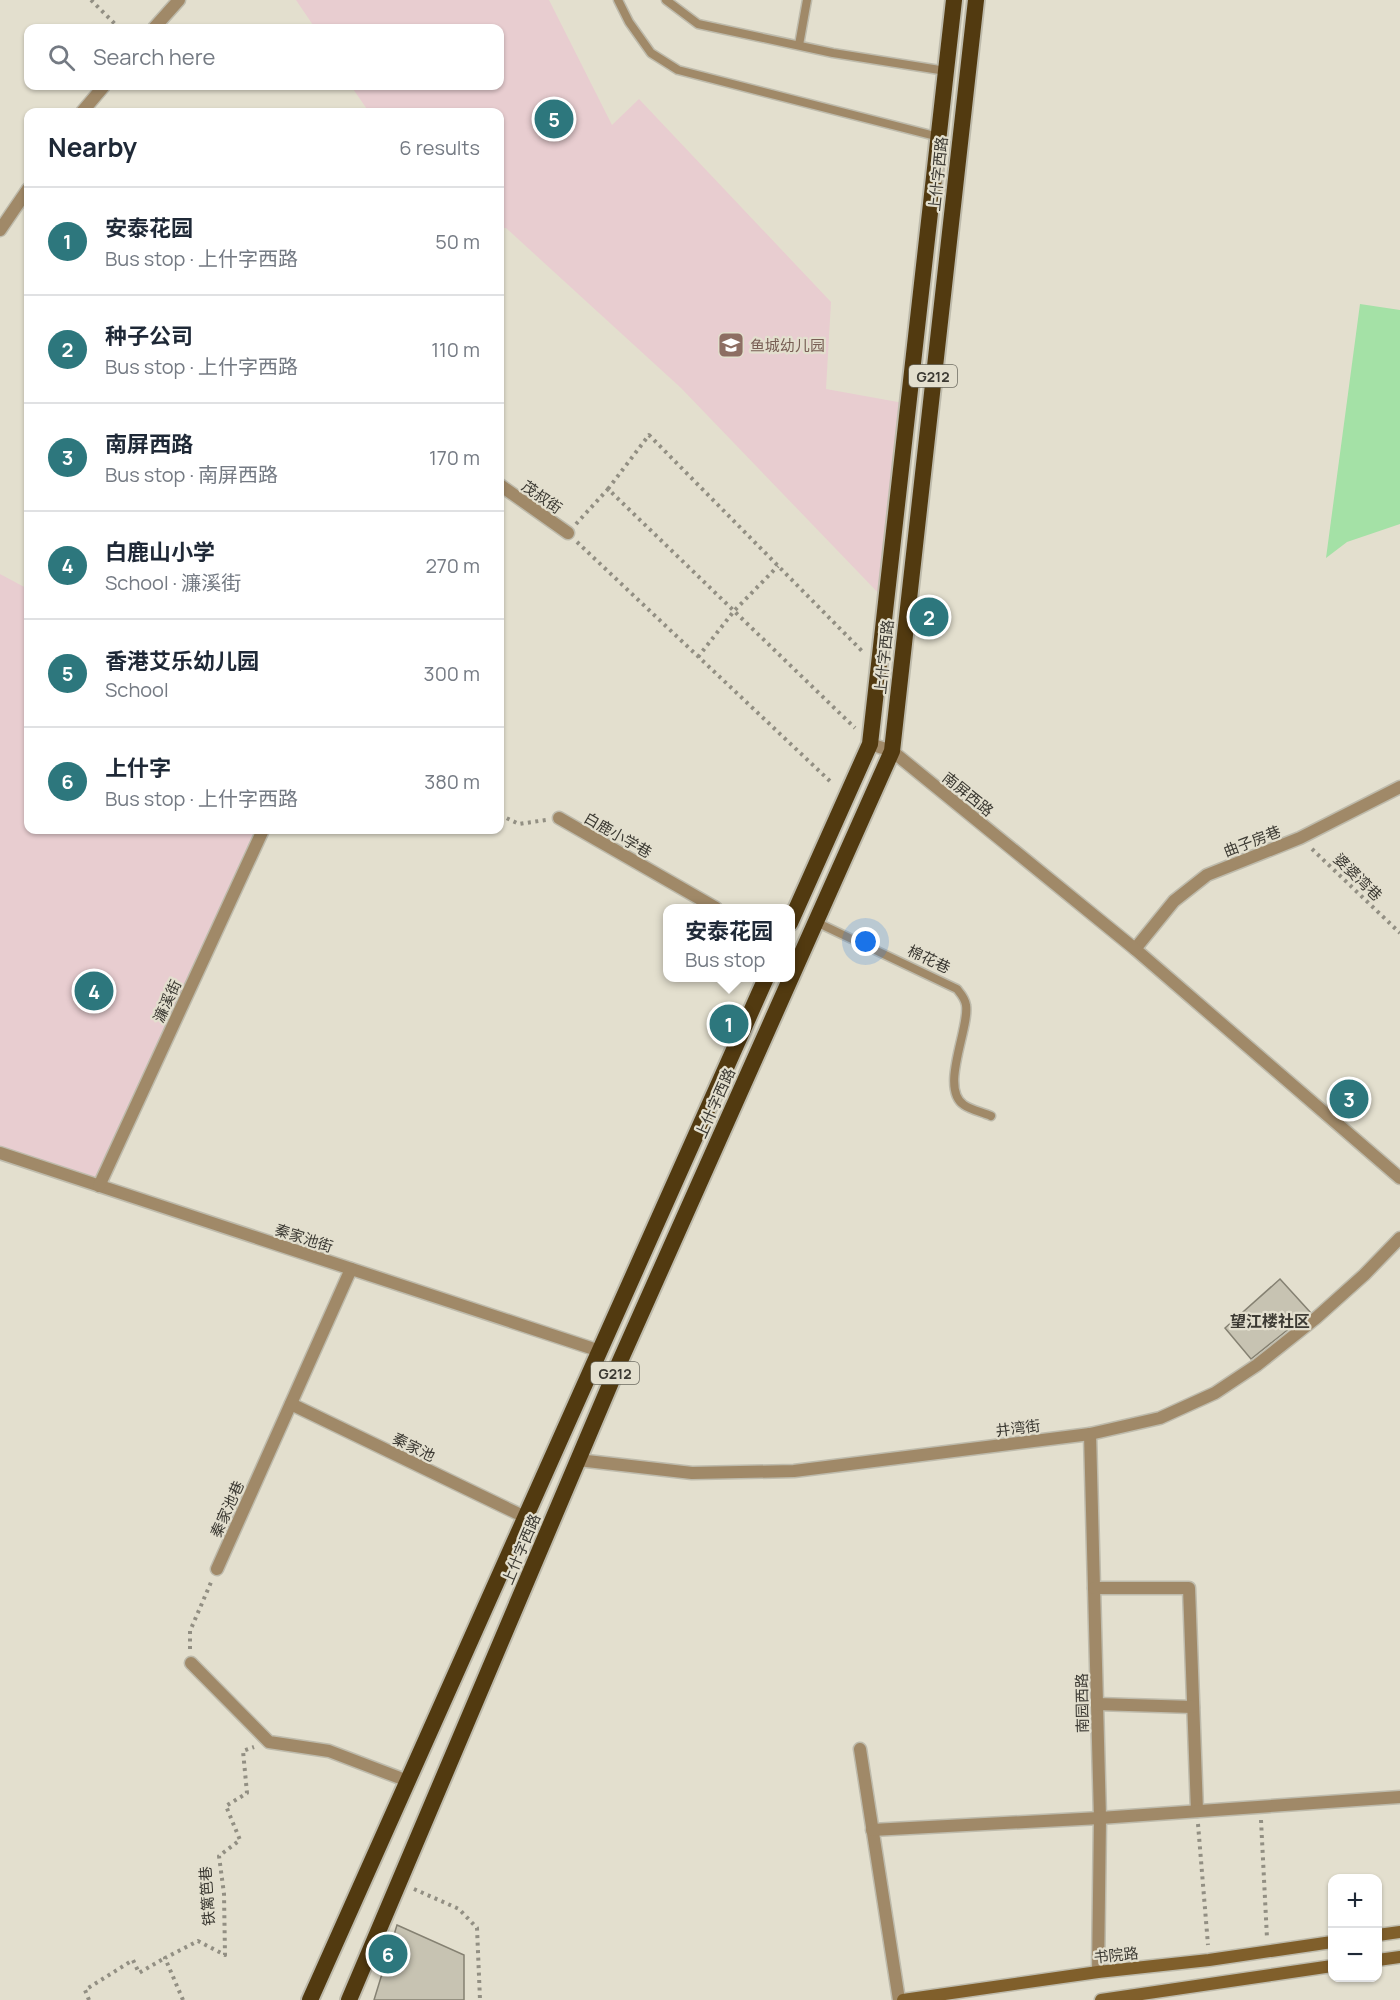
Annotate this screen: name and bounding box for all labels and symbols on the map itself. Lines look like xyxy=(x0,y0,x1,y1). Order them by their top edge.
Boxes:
pin: 5 xyxy=(534,96,574,142)
street label: 上什字西路 xyxy=(924,136,952,212)
school or university icon: 鱼城幼儿园 xyxy=(716,330,746,360)
place label: 鱼城幼儿园 xyxy=(750,335,825,356)
road number: G212 xyxy=(909,365,957,387)
street label: 茂叔街 xyxy=(518,475,566,519)
pin: 2 xyxy=(910,594,948,640)
street label: 上什字西路 xyxy=(870,619,898,695)
street label: 南屏西路 xyxy=(938,767,998,821)
street label: 白鹿小学巷 xyxy=(580,807,656,863)
street label: 曲子房巷 xyxy=(1220,820,1284,862)
street label: 婆婆湾巷 xyxy=(1329,849,1387,905)
your location xyxy=(851,927,880,956)
street label: 棉花巷 xyxy=(904,940,954,978)
pin: 4 xyxy=(74,968,113,1014)
street label: 濂溪街 xyxy=(148,976,186,1026)
pin: 1 xyxy=(710,1002,748,1046)
street label: 上什字西路 xyxy=(690,1064,740,1142)
pin: 3 xyxy=(1330,1076,1368,1122)
street label: 秦家池街 xyxy=(272,1219,336,1257)
district label: 望江楼社区 xyxy=(1230,1310,1310,1332)
road number: G212 xyxy=(591,1362,639,1384)
street label: 井湾街 xyxy=(994,1415,1042,1441)
street label: 秦家池 xyxy=(389,1428,439,1466)
street label: 秦家池巷 xyxy=(205,1477,249,1541)
street label: 上什字西路 xyxy=(497,1510,545,1588)
street label: 南园西路 xyxy=(1071,1673,1093,1733)
street label: 铁篱笆巷 xyxy=(194,1865,220,1927)
pin: 6 xyxy=(368,1932,408,1976)
street label: 书院路 xyxy=(1093,1942,1139,1968)

